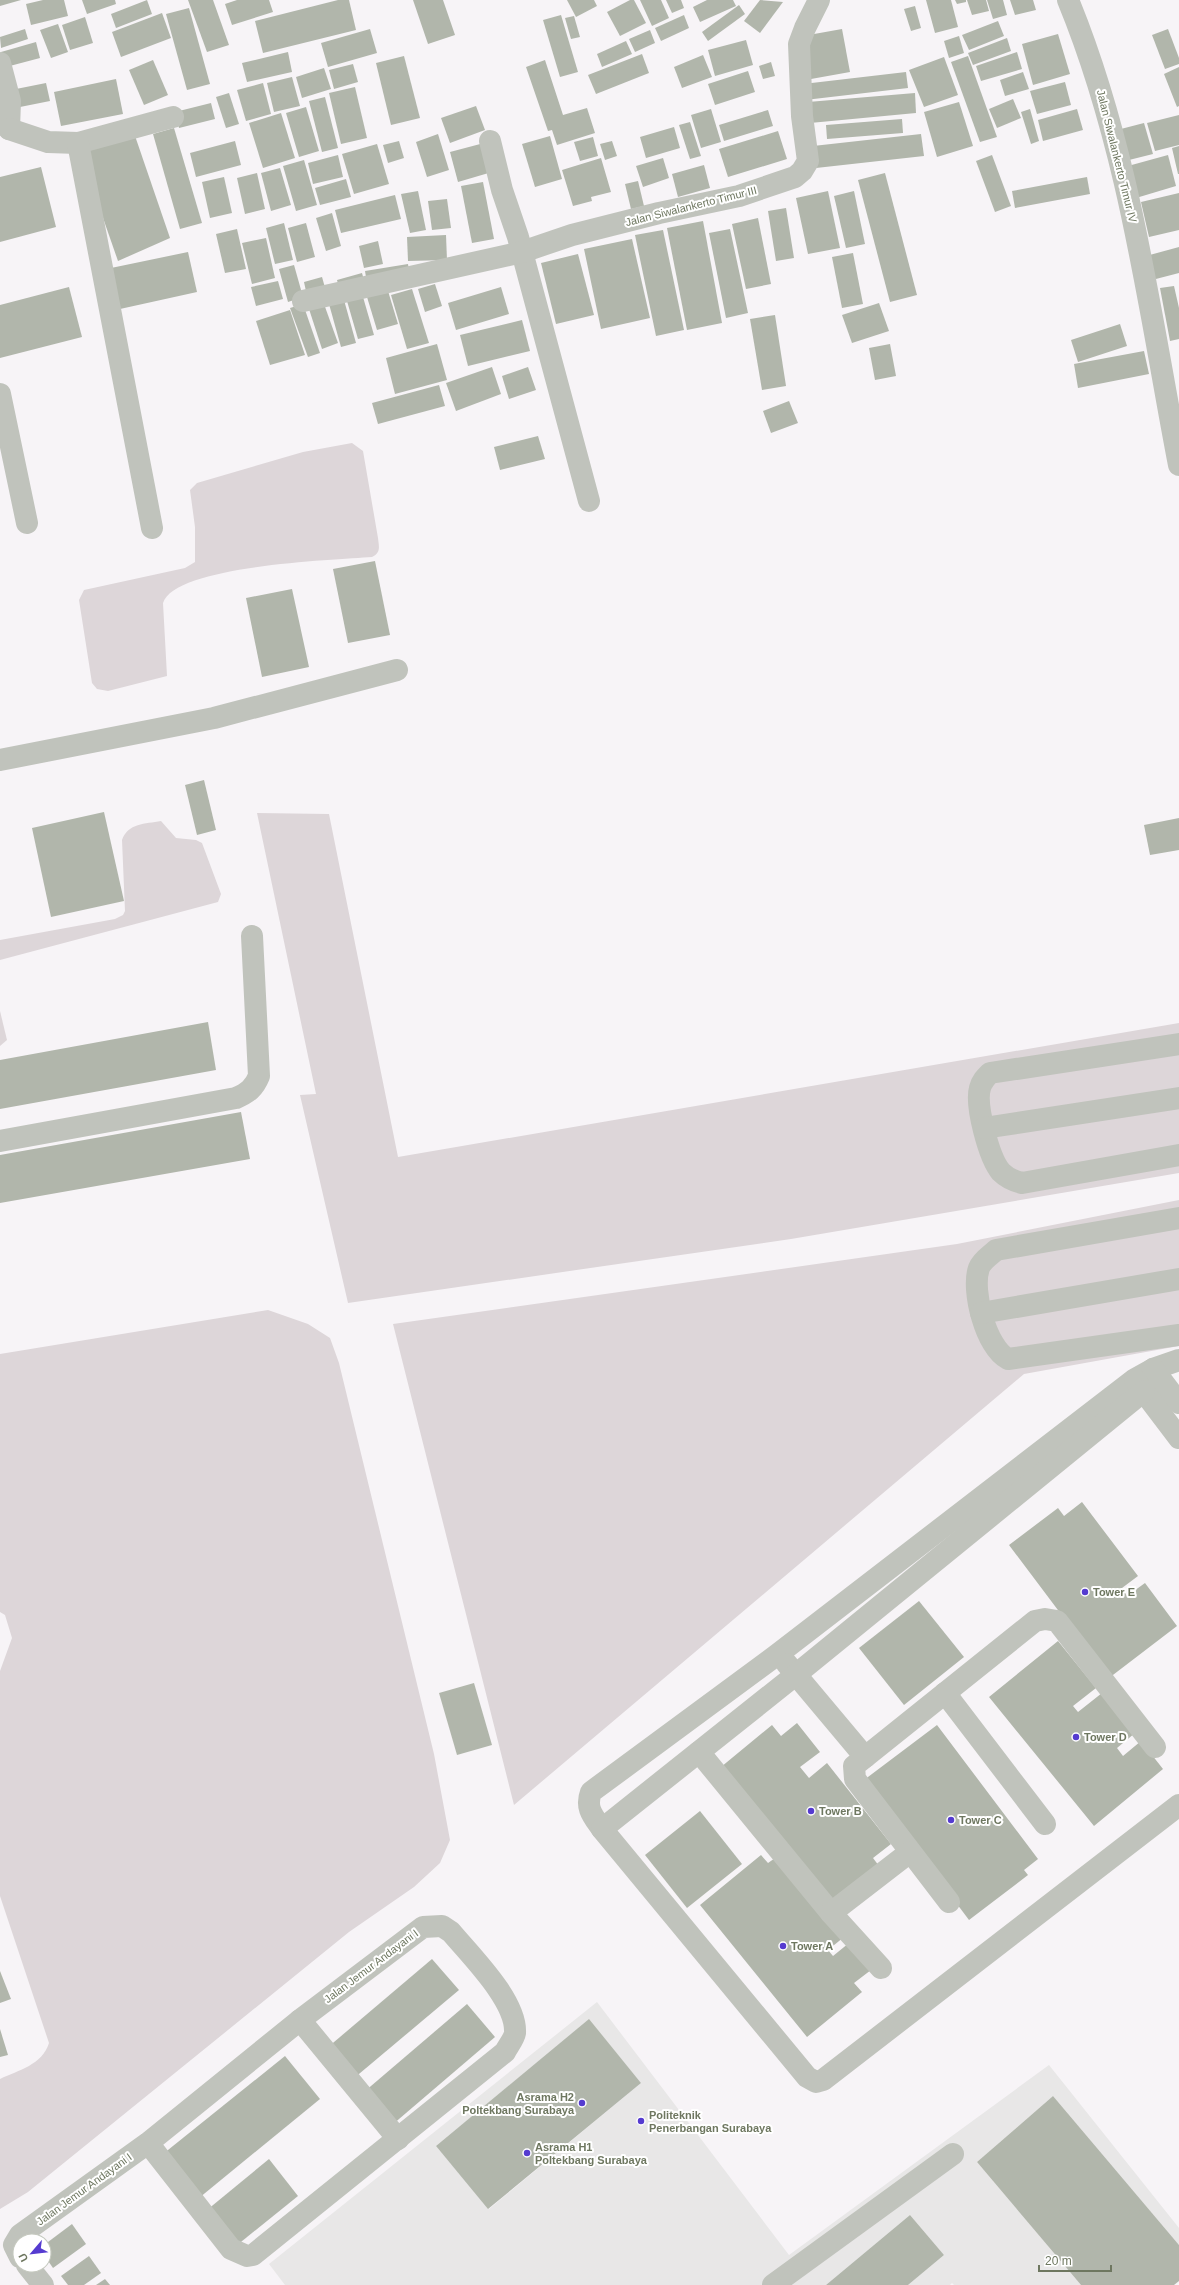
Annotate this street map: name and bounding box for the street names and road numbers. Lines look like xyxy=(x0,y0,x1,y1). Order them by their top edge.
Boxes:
street label: Jalan Siwalankerto Timur IV xyxy=(1095,88,1139,224)
street label: Jalan Siwalankerto Timur III xyxy=(624,184,758,228)
street label: Jalan Jemur Andayani I xyxy=(322,1927,420,2005)
street label: Jalan Jemur Andayani I xyxy=(34,2151,134,2227)

